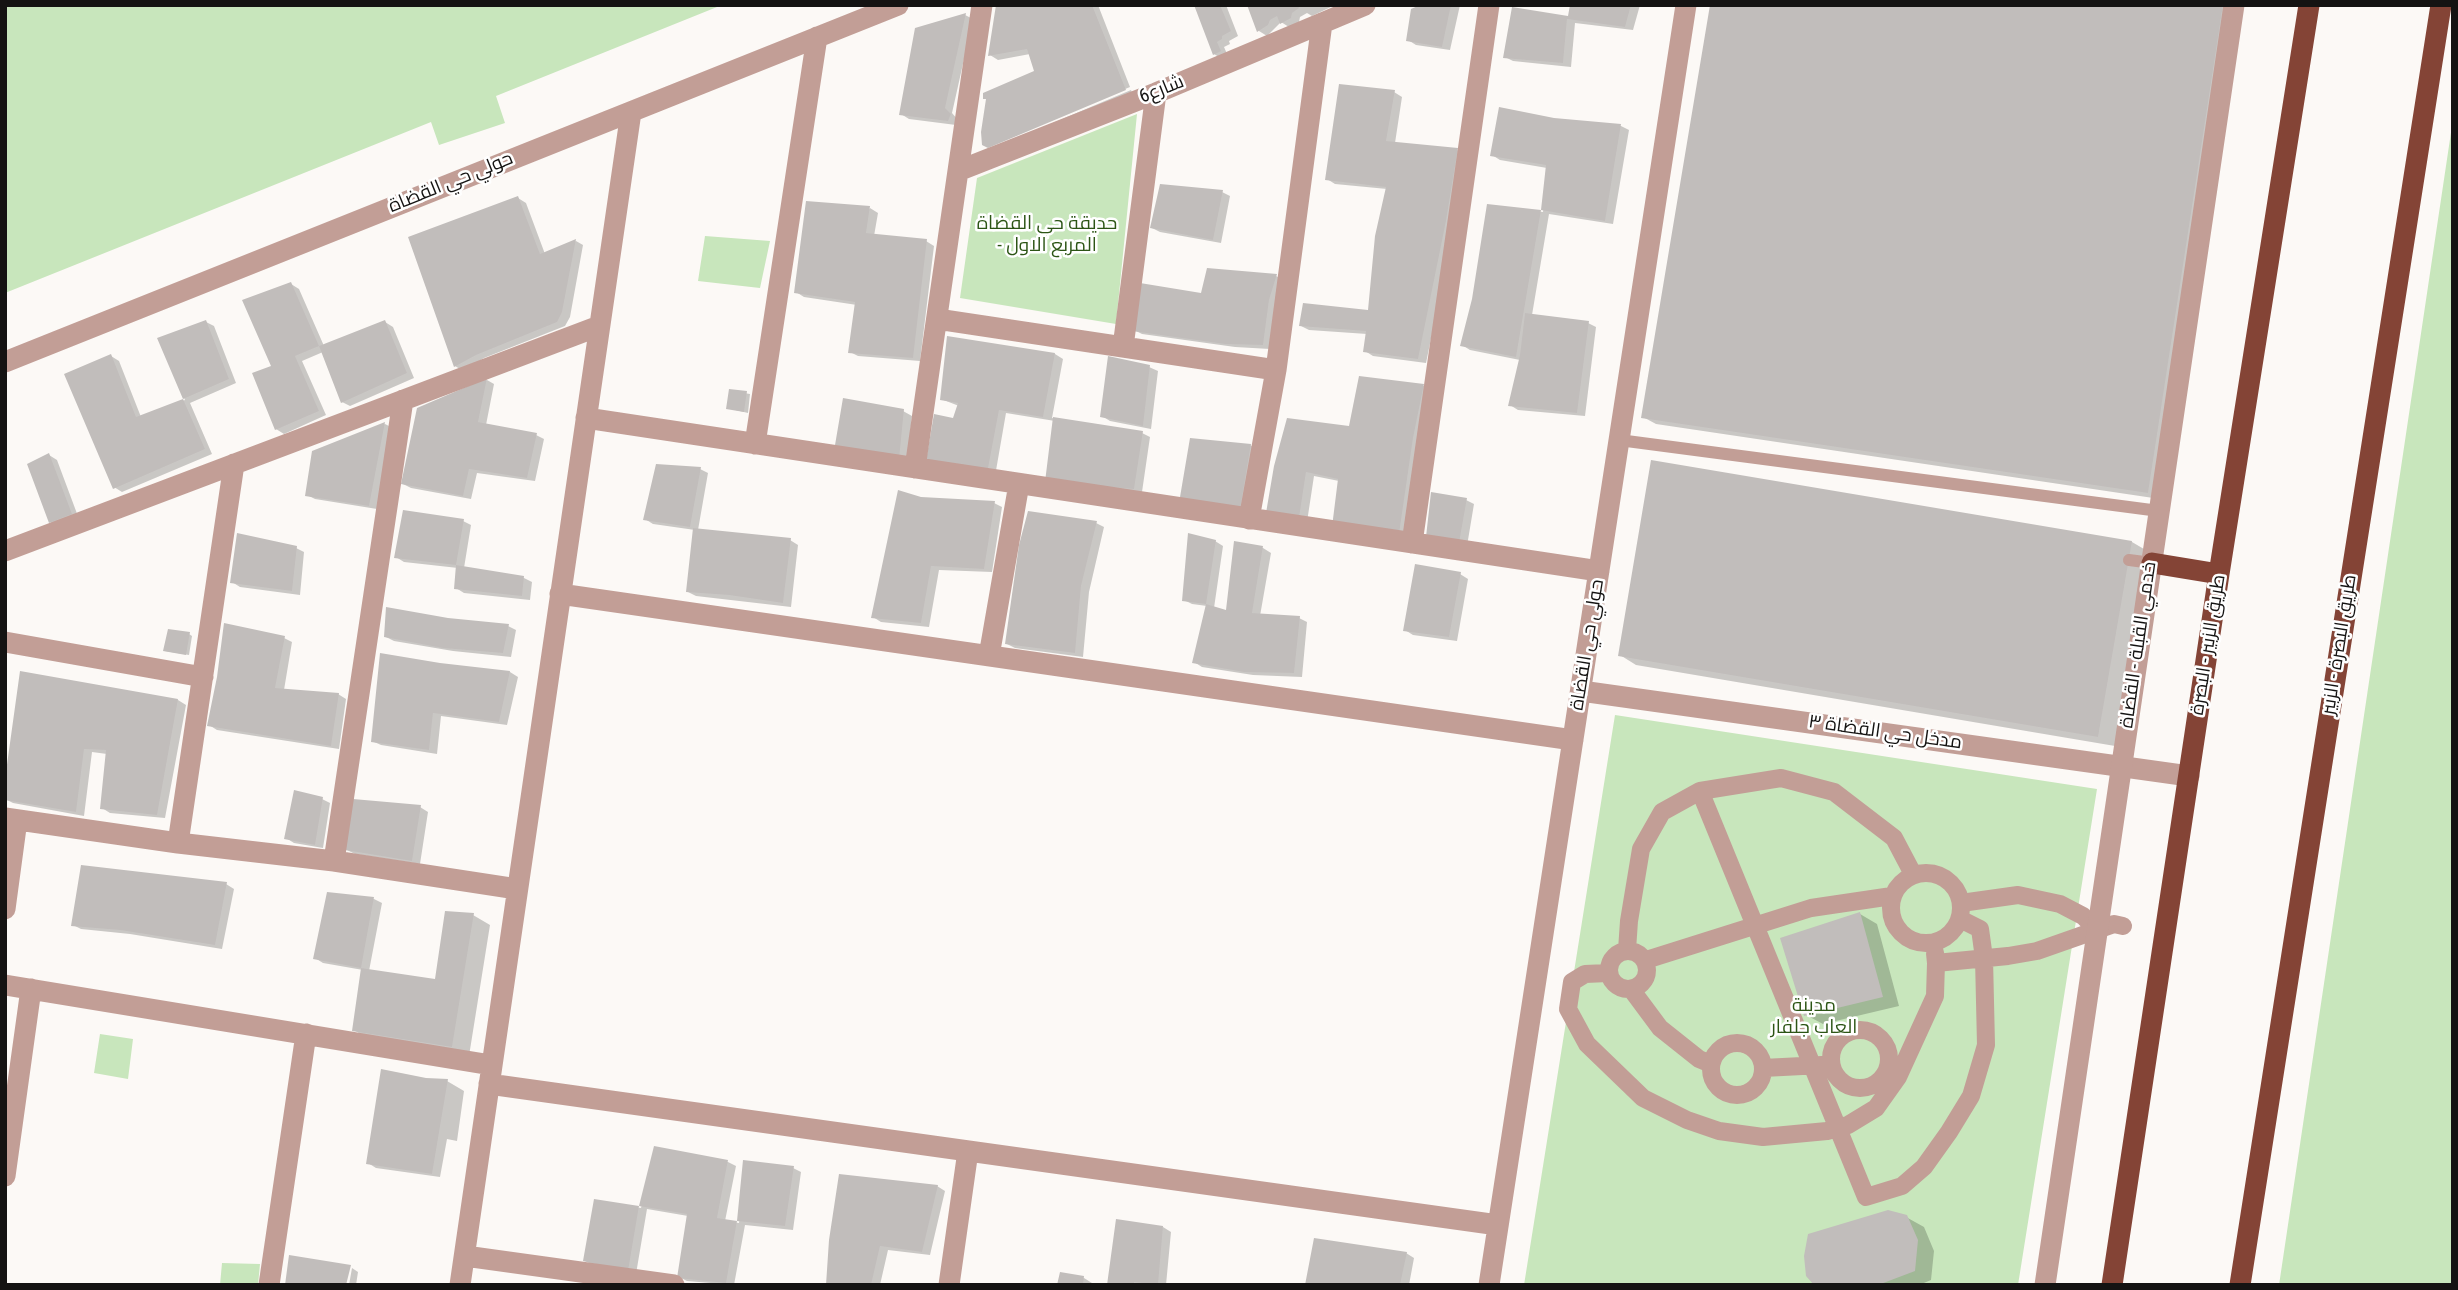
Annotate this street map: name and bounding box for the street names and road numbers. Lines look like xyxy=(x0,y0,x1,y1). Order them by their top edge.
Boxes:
street label: شارع6 xyxy=(1136,71,1188,109)
street label: حولي حي القضاة xyxy=(385,148,517,218)
street label: خدمي القبلة - القضاة xyxy=(2116,560,2162,730)
street label: طريق الزبير - البصرة xyxy=(2187,573,2231,717)
street label: طريق البصرة - الزبير xyxy=(2318,573,2362,717)
street label: حولي حي القضاة xyxy=(1566,578,1610,712)
street label: مدخل حي القضاة ٣ xyxy=(1807,711,1963,755)

